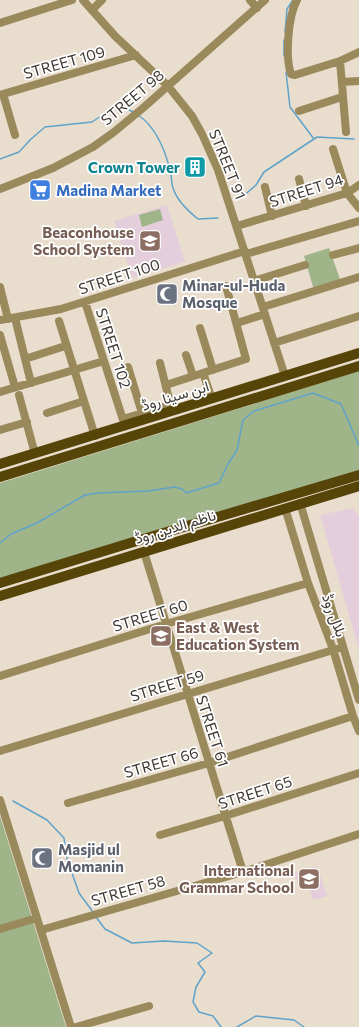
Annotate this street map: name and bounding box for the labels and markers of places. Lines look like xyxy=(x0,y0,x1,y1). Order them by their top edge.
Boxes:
building icon: Crown Tower xyxy=(182,154,208,180)
place label: Crown Tower xyxy=(88,158,180,176)
supermarket icon: Madina Market xyxy=(27,177,53,203)
place label: Madina Market xyxy=(56,181,161,199)
place label: Beaconhouse School System xyxy=(33,223,134,258)
school or university icon: Beaconhouse School System xyxy=(137,228,163,254)
place label: Minar-ul-Huda Mosque xyxy=(182,276,285,311)
mosque icon: Minar-ul-Huda Mosque xyxy=(154,281,180,307)
place label: East & West Education System xyxy=(176,618,299,653)
school or university icon: East & West Education System xyxy=(148,623,174,649)
place label: Masjid ul Momanin xyxy=(58,840,124,875)
mosque icon: Masjid ul Momanin xyxy=(29,845,55,871)
place label: International Grammar School xyxy=(179,861,294,896)
school or university icon: International Grammar School xyxy=(296,866,322,892)

